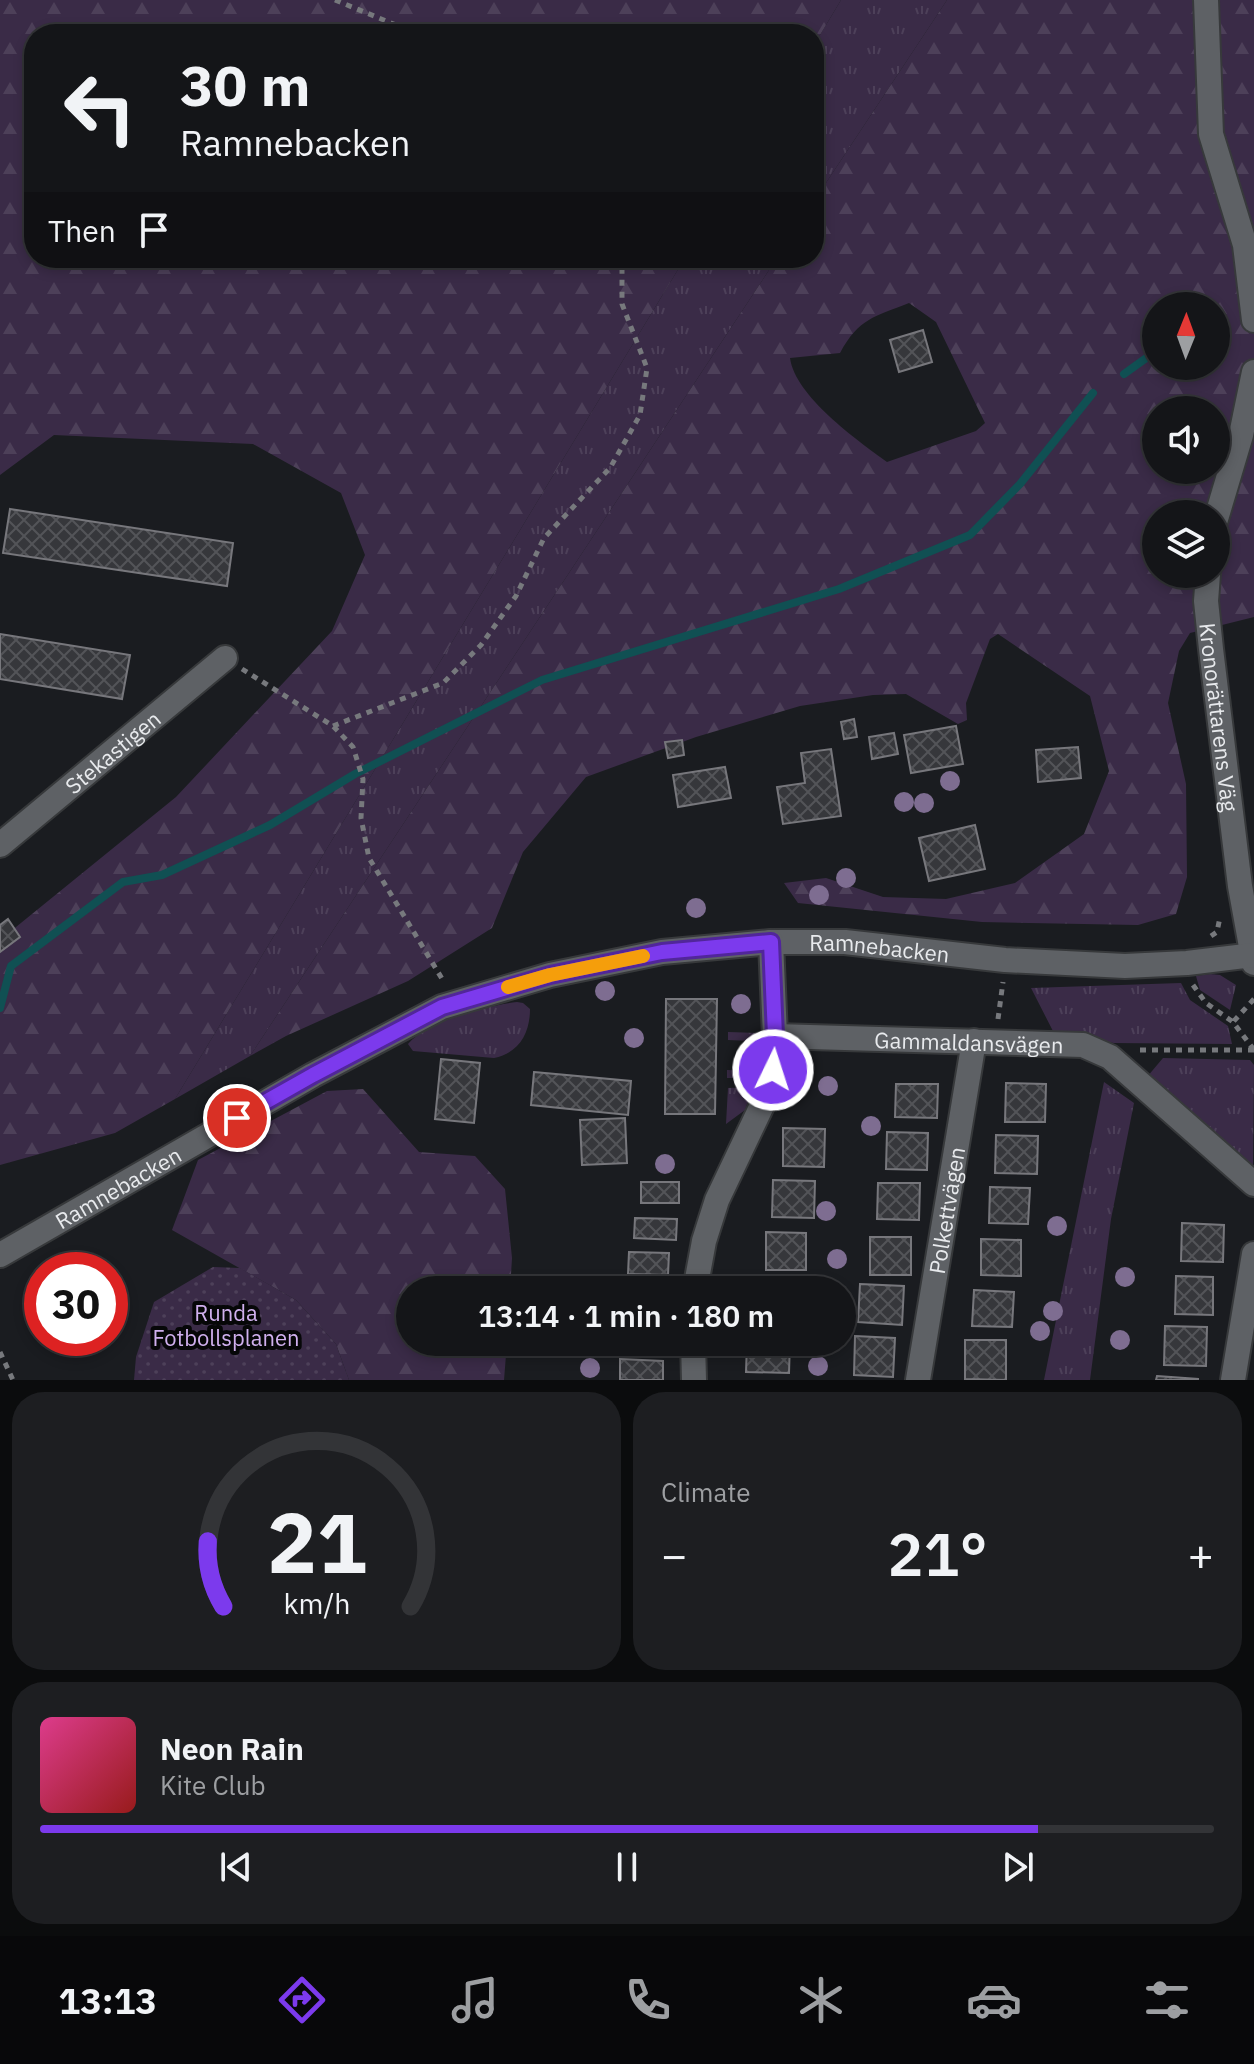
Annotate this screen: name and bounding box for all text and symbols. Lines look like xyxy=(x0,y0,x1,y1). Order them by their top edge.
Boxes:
text: 30 m xyxy=(180,49,310,121)
icon: left xyxy=(48,56,152,160)
text: Ramnebacken xyxy=(180,119,410,166)
icon: arrive xyxy=(132,208,176,252)
text: Then xyxy=(48,211,116,250)
north arrow xyxy=(1142,292,1230,380)
map controls xyxy=(1142,292,1230,588)
button: sound xyxy=(1142,396,1230,484)
button: layers xyxy=(1142,500,1230,588)
street label: Kronorättarens Väg xyxy=(1194,621,1245,814)
street label: Stekastigen xyxy=(59,704,166,800)
street label: Ramnebacken xyxy=(809,928,951,968)
street label: Gammaldansvägen xyxy=(874,1024,1064,1059)
position arrow xyxy=(731,1028,815,1112)
pin xyxy=(203,1084,271,1152)
icon: arrive xyxy=(215,1096,259,1140)
street label: Ramnebacken xyxy=(50,1140,186,1235)
street label: Polkettvägen xyxy=(921,1145,971,1276)
speed limit sign: 30 xyxy=(24,1252,128,1356)
text: 13:14 · 1 min · 180 m xyxy=(478,1296,774,1335)
park label: Runda Fotbollsplanen xyxy=(152,1298,300,1352)
text: Climate xyxy=(661,1475,751,1509)
text: 21 xyxy=(267,1488,366,1596)
text: 21° xyxy=(887,1514,988,1593)
text: − xyxy=(661,1526,687,1583)
text: + xyxy=(1188,1526,1214,1583)
text: km/h xyxy=(283,1585,350,1622)
text: Neon Rain xyxy=(160,1729,304,1768)
text: Kite Club xyxy=(160,1768,265,1802)
icon: previous xyxy=(214,1845,258,1889)
icon: pause xyxy=(605,1845,649,1889)
icon: next xyxy=(996,1845,1040,1889)
icon: directions xyxy=(274,1972,330,2028)
icon: music xyxy=(447,1972,503,2028)
icon: phone xyxy=(620,1972,676,2028)
icon: climate xyxy=(793,1972,849,2028)
icon: car xyxy=(966,1972,1022,2028)
icon: filters xyxy=(1139,1972,1195,2028)
text: 13:13 xyxy=(59,1977,157,2024)

